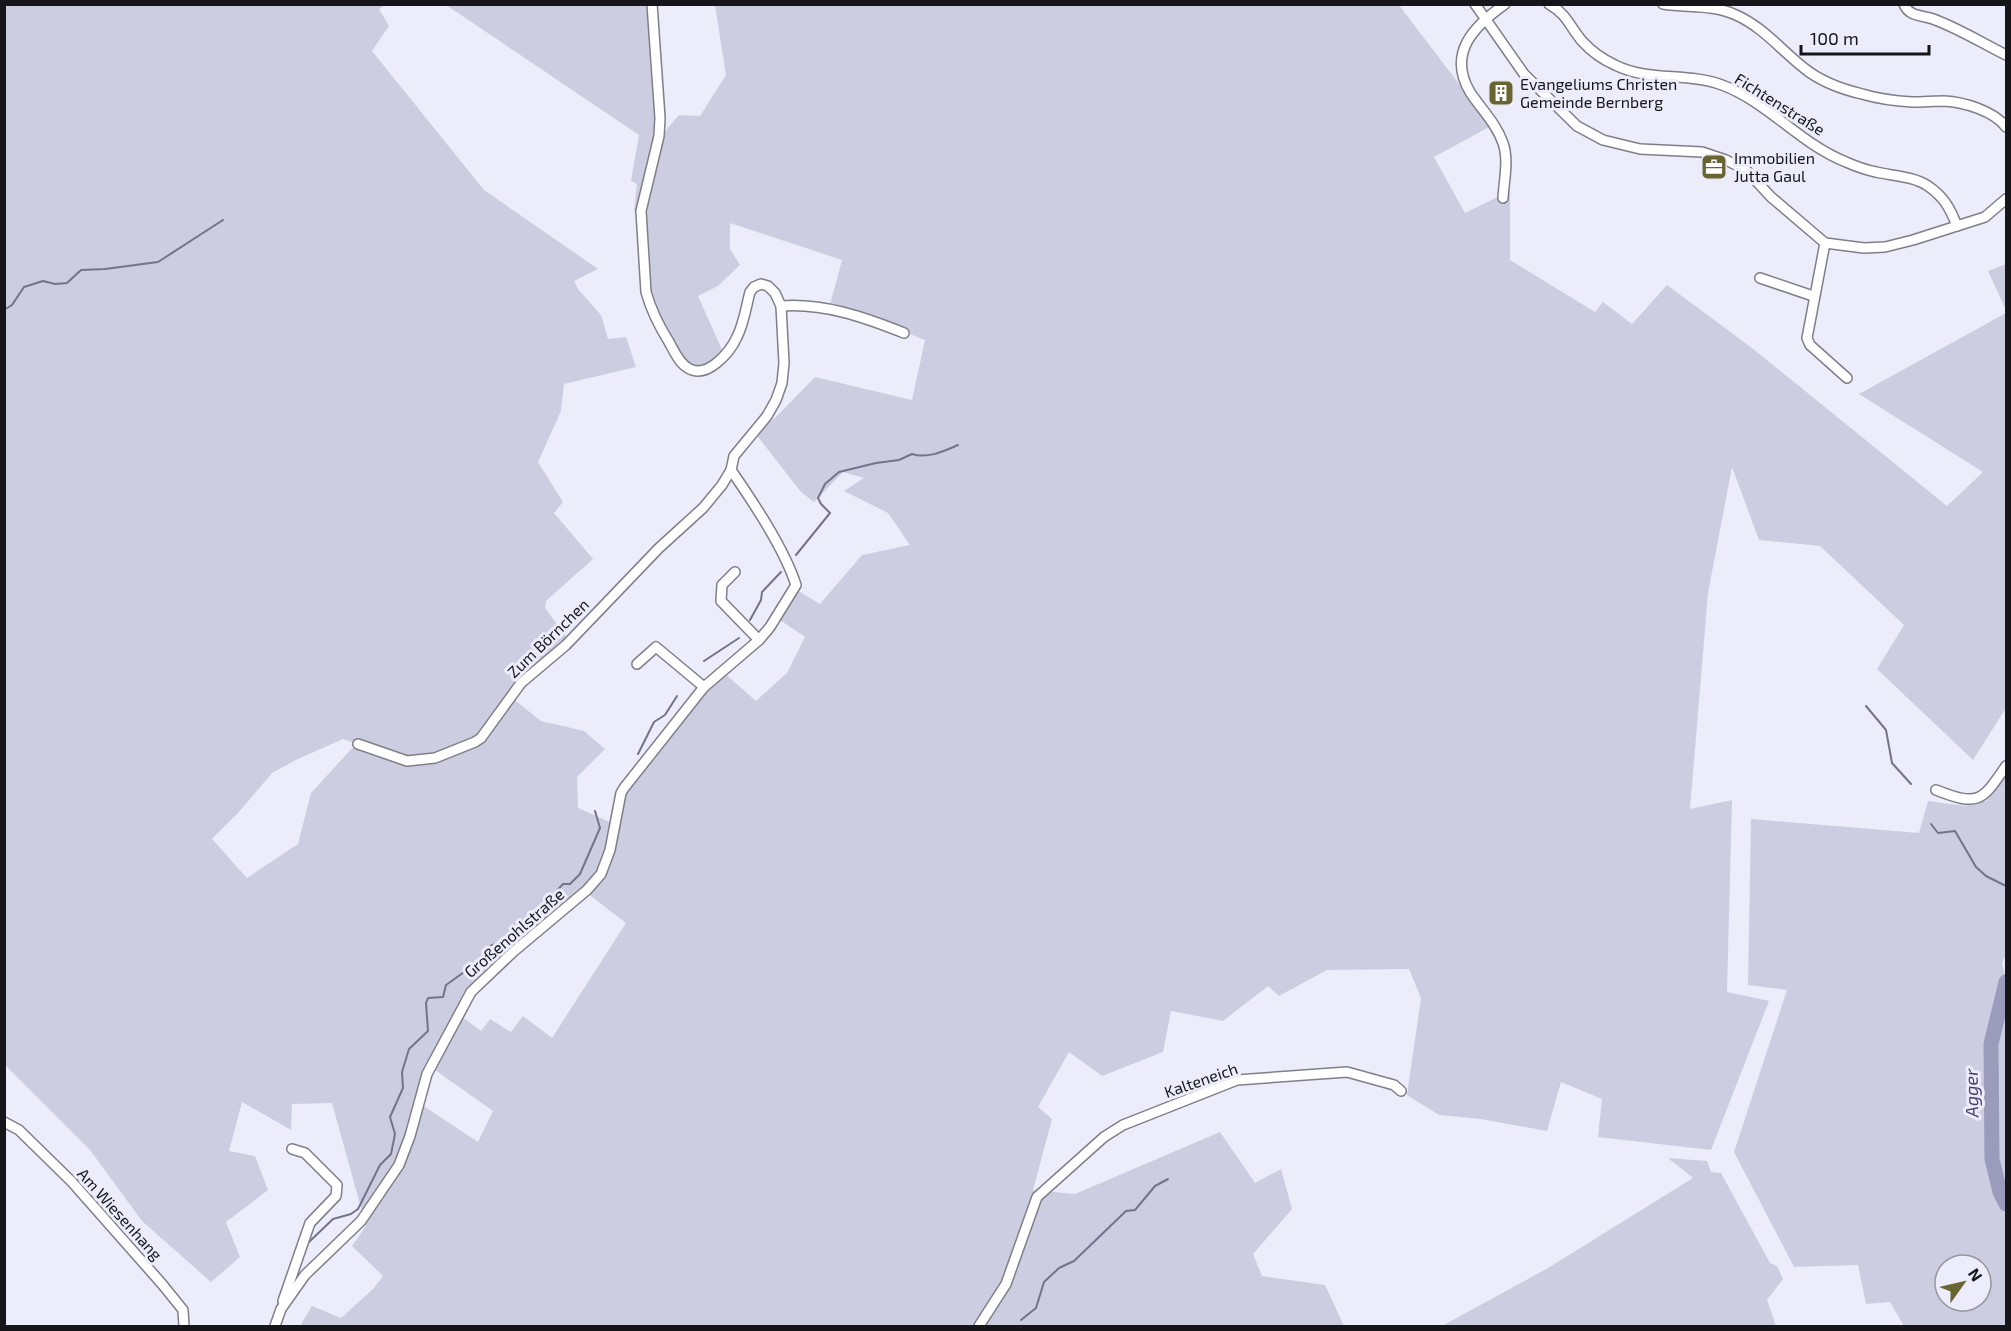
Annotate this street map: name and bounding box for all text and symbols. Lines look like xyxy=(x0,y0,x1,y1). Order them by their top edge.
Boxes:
scale bar xyxy=(1801,18,1928,56)
text: 100 m xyxy=(1810,27,1859,49)
street label: Fichtenstraße xyxy=(1732,68,1829,139)
place label: Evangeliums Christen Gemeinde Bernberg xyxy=(1520,74,1677,111)
building icon: Evangeliums Christen Gemeinde Bernberg xyxy=(1486,78,1516,108)
place label: Immobilien Jutta Gaul xyxy=(1734,148,1815,185)
office icon: Immobilien Jutta Gaul xyxy=(1699,152,1729,182)
street label: Zum Börnchen xyxy=(503,594,592,681)
street label: Großenohlstraße xyxy=(460,884,567,981)
street label: Kalteneich xyxy=(1162,1058,1240,1101)
water label: Agger xyxy=(1960,1068,1982,1119)
street label: Am Wiesenhang xyxy=(74,1164,167,1264)
north arrow xyxy=(1933,1253,1993,1313)
text: N xyxy=(1965,1264,1987,1284)

